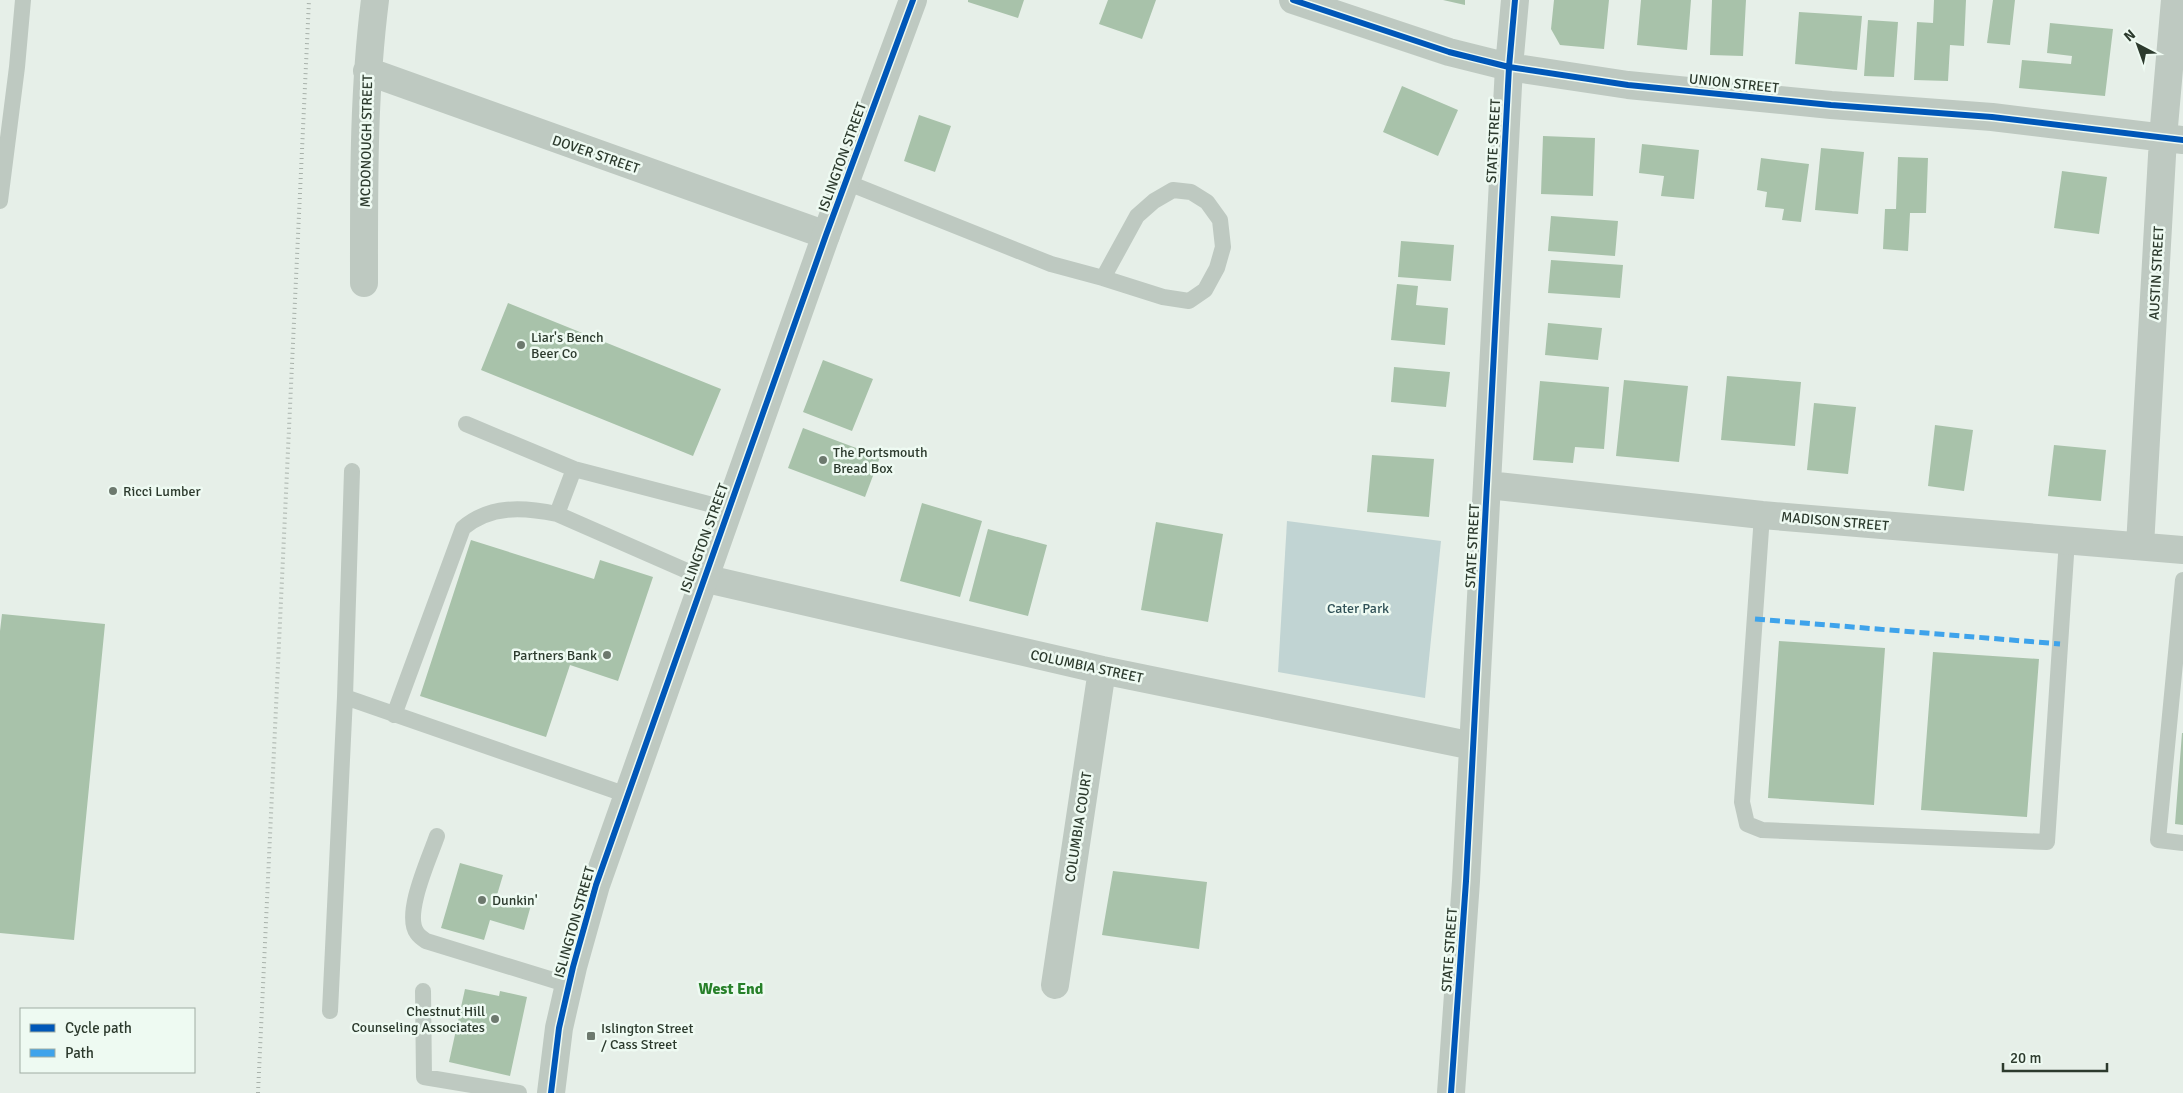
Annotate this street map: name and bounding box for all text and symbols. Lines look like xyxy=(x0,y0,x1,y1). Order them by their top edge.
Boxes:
north arrow xyxy=(2113,20,2163,70)
text: N xyxy=(2121,26,2139,45)
street label: UNION STREET xyxy=(1688,70,1780,97)
street label: MCDONOUGH STREET xyxy=(357,74,376,208)
street label: STATE STREET xyxy=(1483,98,1504,184)
street label: ISLINGTON STREET xyxy=(815,100,870,214)
street label: DOVER STREET xyxy=(550,132,642,177)
street label: AUSTIN STREET xyxy=(2146,225,2167,320)
place label: Liar's Bench Beer Co xyxy=(531,329,604,362)
marker: Liar's Bench Beer Co xyxy=(515,339,527,351)
place label: The Portsmouth Bread Box xyxy=(833,444,928,477)
marker: The Portsmouth Bread Box xyxy=(817,454,829,466)
street label: ISLINGTON STREET xyxy=(677,481,732,595)
place label: Ricci Lumber xyxy=(123,483,202,500)
marker: Ricci Lumber xyxy=(107,485,119,497)
street label: STATE STREET xyxy=(1462,503,1483,589)
street label: MADISON STREET xyxy=(1780,508,1890,535)
park label: Cater Park xyxy=(1327,600,1389,617)
street label: COLUMBIA STREET xyxy=(1029,646,1145,687)
place label: Partners Bank xyxy=(513,647,597,664)
marker: Partners Bank xyxy=(601,649,613,661)
street label: COLUMBIA COURT xyxy=(1061,771,1096,883)
street label: ISLINGTON STREET xyxy=(550,864,599,980)
place label: Dunkin' xyxy=(492,892,538,909)
marker: Dunkin' xyxy=(476,894,488,906)
street label: STATE STREET xyxy=(1438,907,1461,993)
district label: West End xyxy=(699,979,764,999)
place label: Chestnut Hill Counseling Associates xyxy=(352,1003,485,1036)
legend xyxy=(20,1008,195,1073)
marker: Chestnut Hill Counseling Associates xyxy=(489,1013,501,1025)
text: Cycle path xyxy=(65,1019,132,1037)
place label: Islington Street / Cass Street xyxy=(601,1020,693,1053)
marker: Islington Street / Cass Street xyxy=(585,1030,597,1042)
scale bar xyxy=(2003,1040,2107,1072)
text: Path xyxy=(65,1044,94,1062)
text: 20 m xyxy=(2010,1049,2041,1067)

